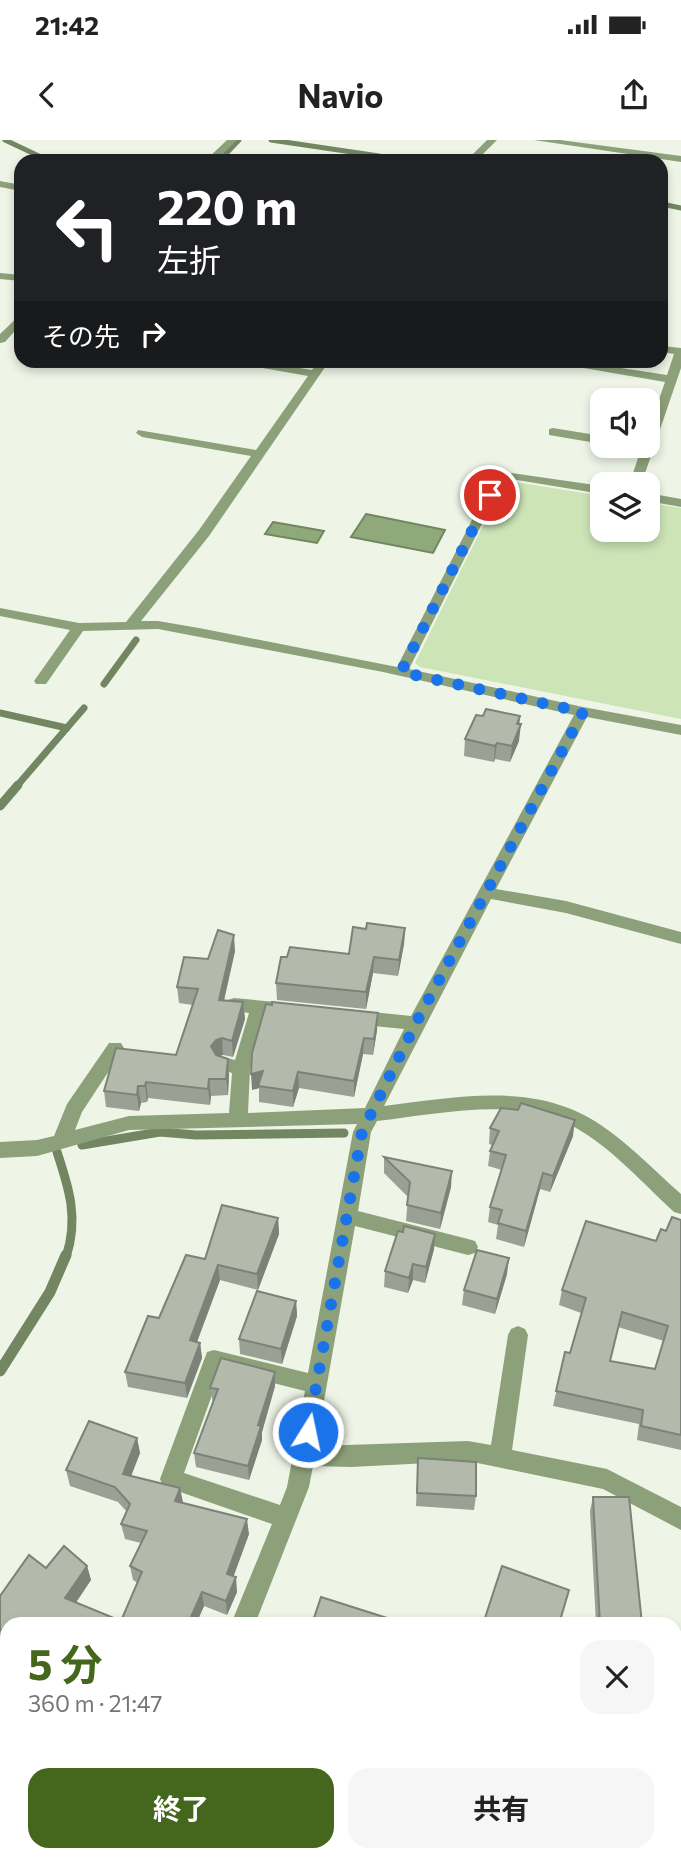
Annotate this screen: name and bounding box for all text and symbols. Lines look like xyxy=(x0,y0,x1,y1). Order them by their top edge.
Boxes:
text: 21:42 xyxy=(35,9,99,40)
text: Navio xyxy=(298,75,383,115)
icon: back xyxy=(28,76,66,114)
icon: share xyxy=(615,76,653,114)
text: 220 m xyxy=(157,175,297,235)
icon: left xyxy=(42,182,133,273)
text: 左折 xyxy=(157,239,221,279)
icon: right xyxy=(134,315,172,353)
text: その先 xyxy=(42,320,120,351)
map controls xyxy=(590,388,660,542)
button: sound xyxy=(590,388,660,458)
pin xyxy=(460,465,520,525)
button: layers xyxy=(590,472,660,542)
icon: arrive xyxy=(471,476,509,514)
position arrow xyxy=(271,1395,345,1469)
text: 5 分 xyxy=(28,1637,103,1689)
button: close xyxy=(580,1640,654,1714)
text: 360 m · 21:47 xyxy=(28,1689,162,1717)
button: 終了 xyxy=(28,1768,334,1848)
button: 共有 xyxy=(348,1768,654,1848)

